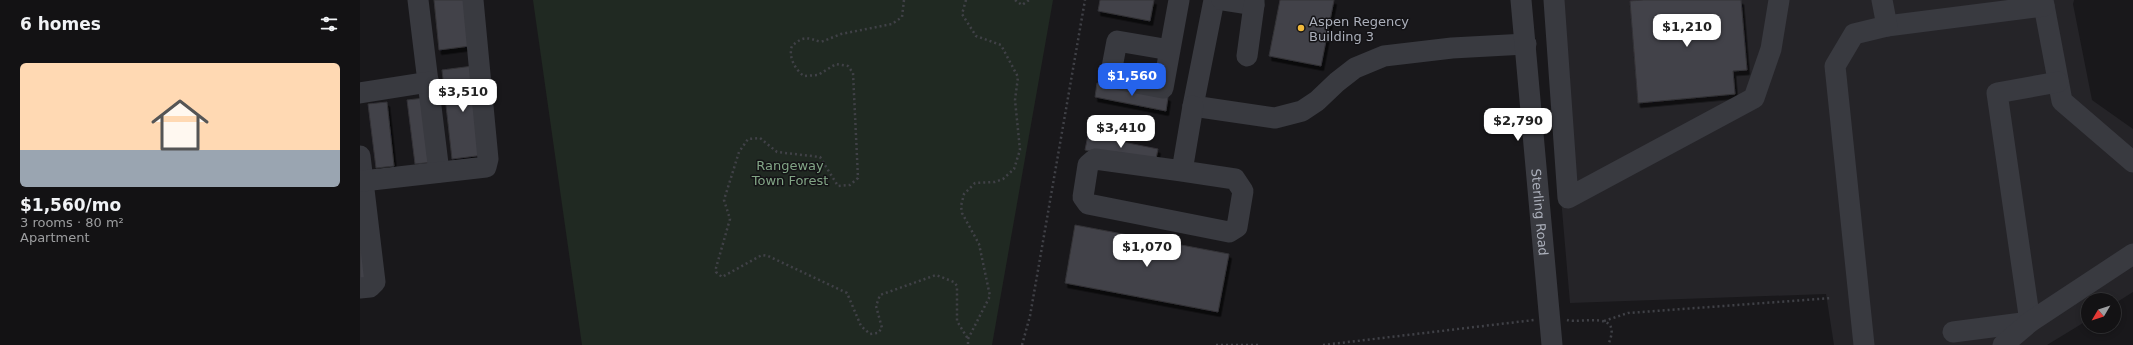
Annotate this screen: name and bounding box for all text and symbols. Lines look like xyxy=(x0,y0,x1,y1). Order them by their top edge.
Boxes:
icon: filters xyxy=(318,13,340,35)
text: 6 homes xyxy=(20,14,101,34)
place label: Aspen Regency Building 3 xyxy=(1309,14,1409,44)
pin: $1,210 xyxy=(1654,14,1720,48)
text: $1,210 xyxy=(1662,19,1712,34)
marker: Aspen Regency Building 3 xyxy=(1296,23,1306,33)
pin: $1,560 xyxy=(1099,63,1165,97)
text: $1,560 xyxy=(1107,68,1157,83)
pin: $3,510 xyxy=(430,79,496,113)
text: $3,510 xyxy=(438,84,488,99)
icon: home xyxy=(144,89,216,161)
pin: $2,790 xyxy=(1485,108,1551,142)
text: $2,790 xyxy=(1493,113,1543,128)
pin: $3,410 xyxy=(1088,115,1154,149)
text: $3,410 xyxy=(1096,120,1146,135)
park label: Rangeway Town Forest xyxy=(751,158,828,188)
street label: Sterling Road xyxy=(1528,168,1551,256)
text: $1,560/mo xyxy=(20,195,121,215)
text: 3 rooms · 80 m² xyxy=(20,215,124,230)
text: Apartment xyxy=(20,230,90,245)
pin: $1,070 xyxy=(1114,234,1180,268)
text: $1,070 xyxy=(1122,239,1172,254)
north arrow xyxy=(2081,293,2121,333)
map controls xyxy=(2081,293,2121,333)

